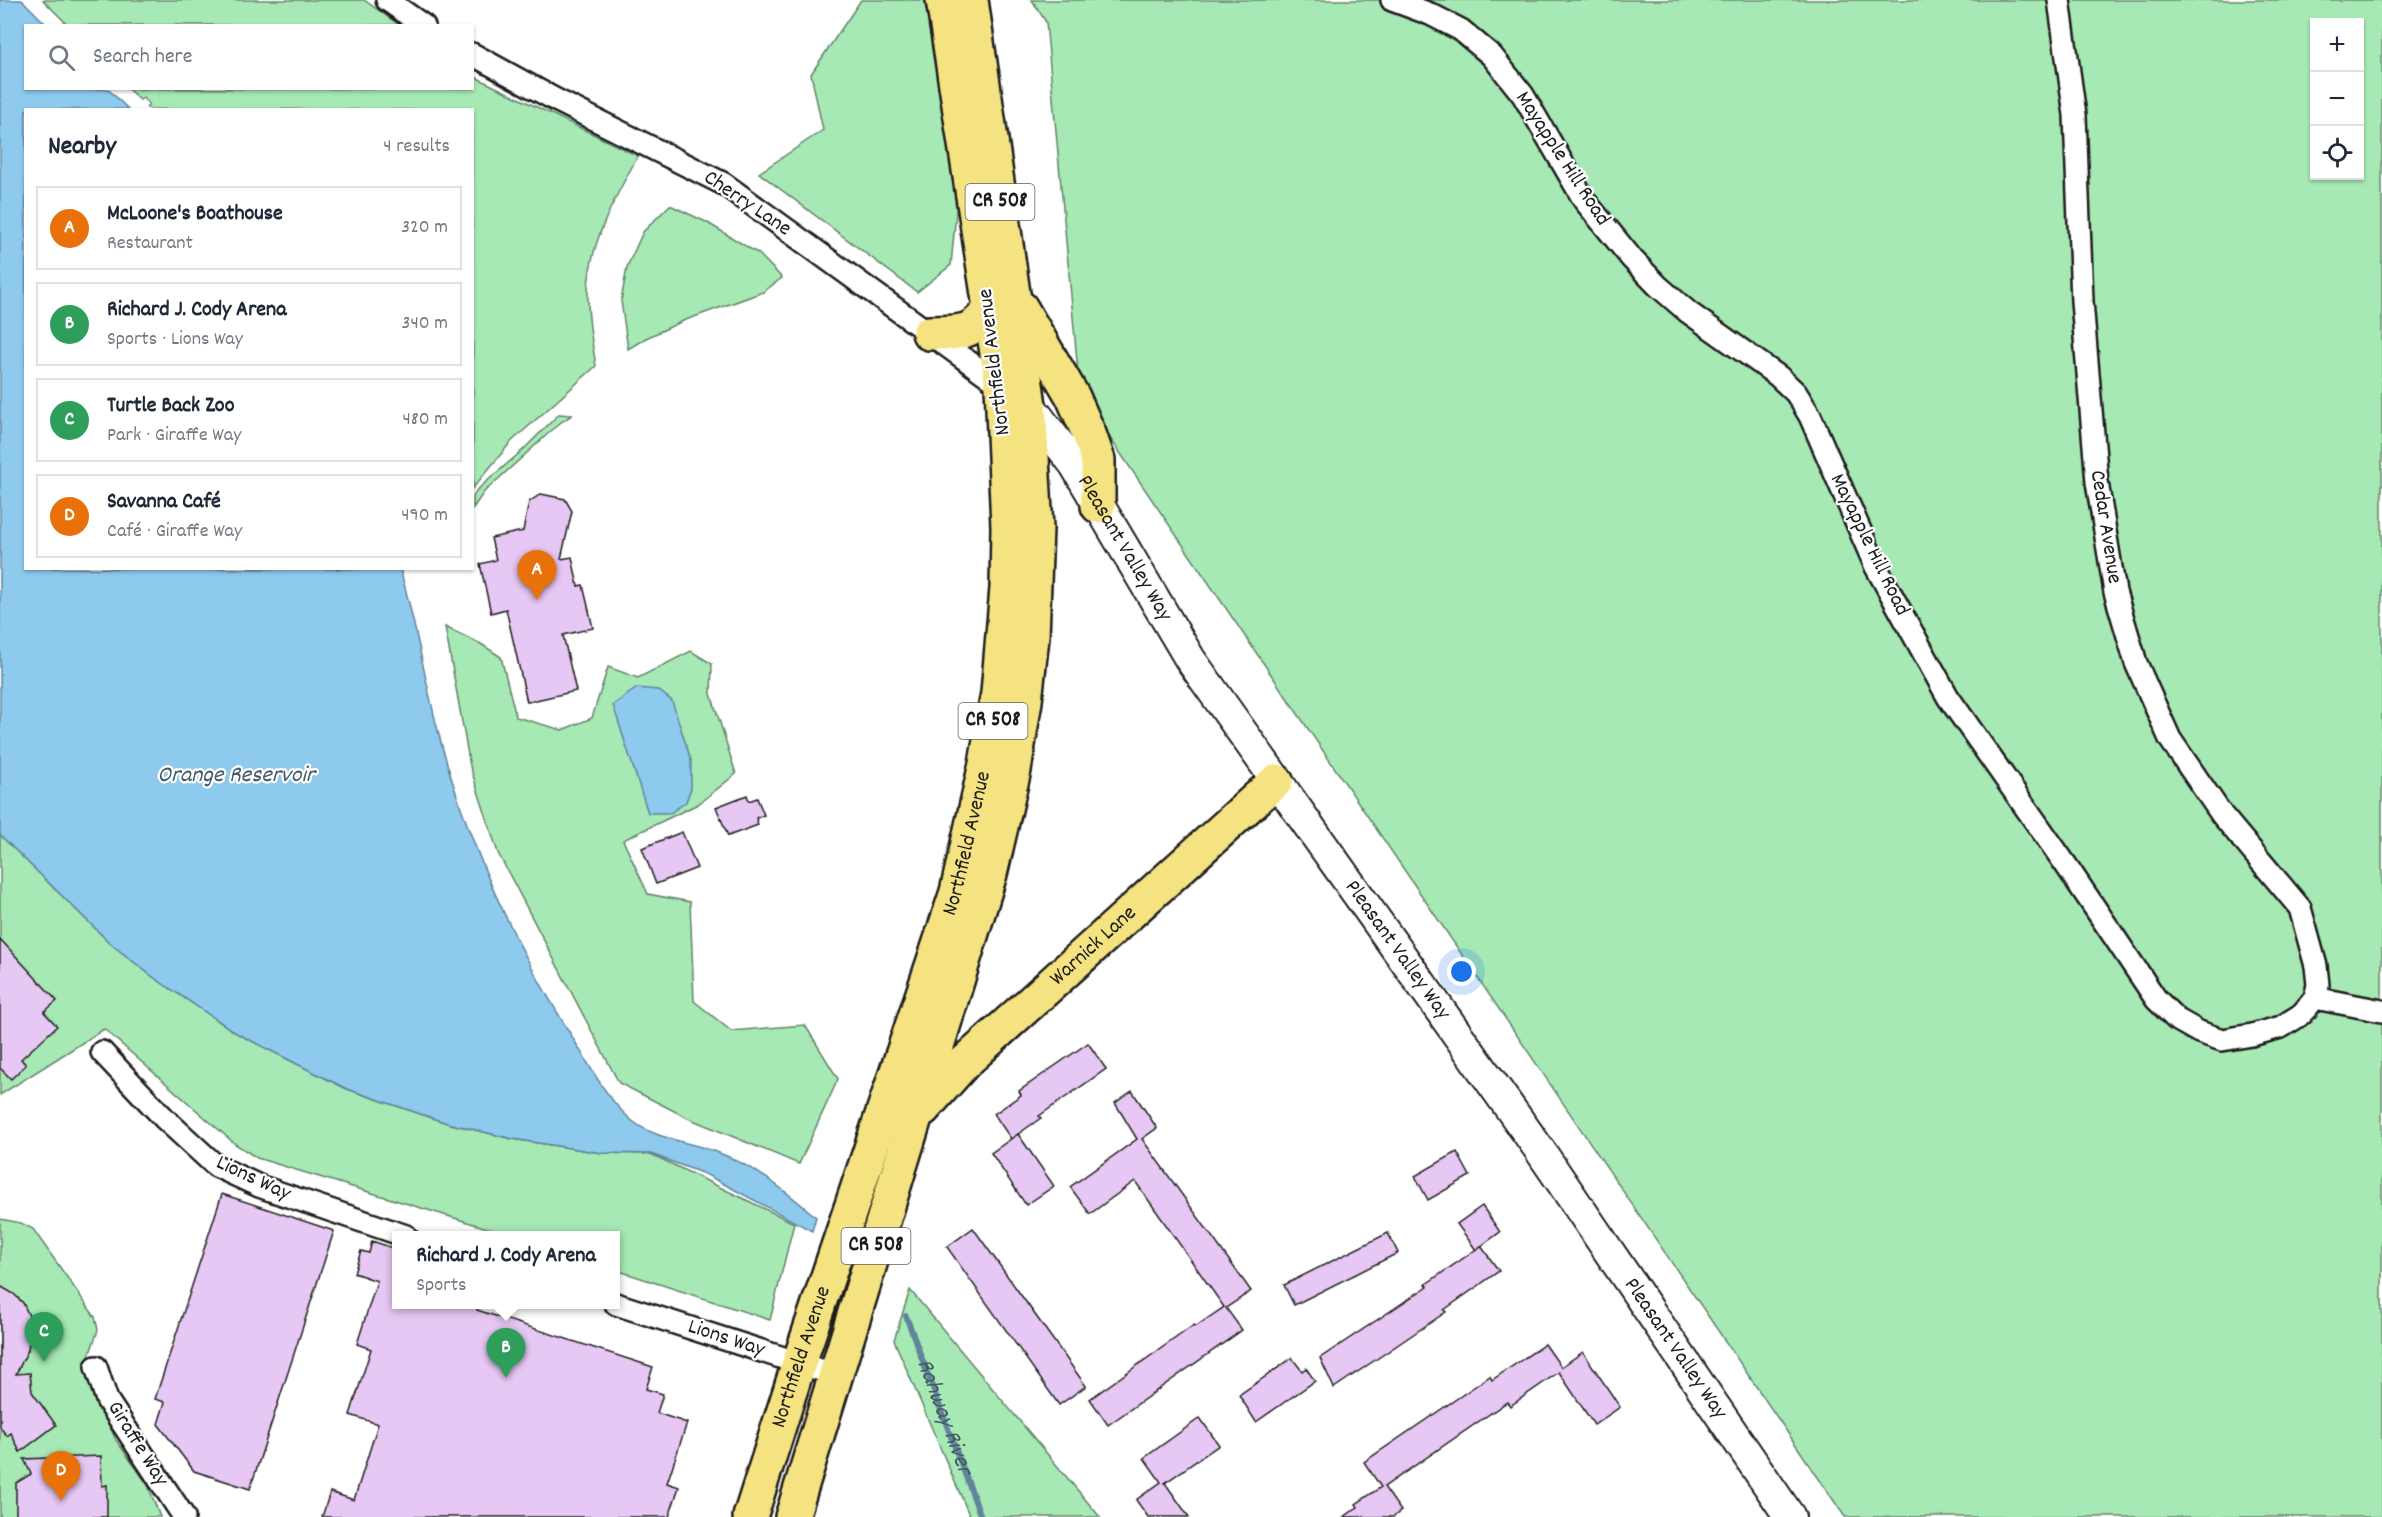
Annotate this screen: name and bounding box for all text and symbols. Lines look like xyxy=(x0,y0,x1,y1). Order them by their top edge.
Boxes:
map controls xyxy=(2310,18,2364,180)
button: + xyxy=(2310,18,2364,72)
search box xyxy=(24,24,474,90)
icon: search xyxy=(45,41,78,74)
text: Search here xyxy=(93,42,192,73)
button: − xyxy=(2310,72,2364,126)
street label: Mayapple Hill Road xyxy=(1507,86,1617,232)
button: locate xyxy=(2310,126,2364,180)
text: Nearby xyxy=(48,129,116,166)
text: 4 results xyxy=(383,133,450,161)
street label: Cherry Lane xyxy=(697,163,797,245)
road number: CR 508 xyxy=(966,184,1034,220)
text: McLoone's Boathouse xyxy=(107,199,283,230)
text: A xyxy=(64,214,75,242)
text: 320 m xyxy=(401,214,448,242)
text: Restaurant xyxy=(107,230,193,258)
street label: Northfield Avenue xyxy=(971,287,1019,437)
text: Richard J. Cody Arena xyxy=(107,295,286,326)
text: B xyxy=(65,310,74,338)
text: 340 m xyxy=(402,310,448,338)
text: Sports · Lions Way xyxy=(107,326,243,354)
text: Turtle Back Zoo xyxy=(107,391,234,422)
text: C xyxy=(65,406,74,434)
text: 480 m xyxy=(402,406,448,434)
text: Park · Giraffe Way xyxy=(107,422,241,450)
street label: Cedar Avenue xyxy=(2081,468,2129,586)
street label: Pleasant Valley Way xyxy=(1069,469,1180,628)
street label: Mayapple Hill Road xyxy=(1821,469,1917,621)
text: Savanna Café xyxy=(107,487,221,518)
text: D xyxy=(64,502,75,530)
text: 490 m xyxy=(401,502,448,530)
text: Café · Giraffe Way xyxy=(107,518,242,546)
pin: A xyxy=(518,550,556,600)
road number: CR 508 xyxy=(958,703,1028,739)
water label: Orange Reservoir xyxy=(157,759,318,793)
street label: Northfield Avenue xyxy=(935,768,999,920)
street label: Pleasant Valley Way xyxy=(1337,874,1458,1027)
street label: Warnick Lane xyxy=(1043,899,1144,994)
your location xyxy=(1447,957,1476,986)
street label: Lions Way xyxy=(211,1148,296,1210)
road number: CR 508 xyxy=(842,1228,910,1264)
popup xyxy=(392,1231,620,1309)
text: Richard J. Cody Arena xyxy=(416,1241,596,1272)
text: Sports xyxy=(416,1272,466,1300)
street label: Pleasant Valley Way xyxy=(1616,1272,1735,1427)
street label: Northfield Avenue xyxy=(764,1282,839,1432)
pin: C xyxy=(24,1312,63,1362)
street label: Lions Way xyxy=(684,1312,769,1366)
pin: B xyxy=(486,1328,526,1378)
water label: Rahway River xyxy=(907,1354,982,1483)
street label: Giraffe Way xyxy=(99,1395,176,1493)
pin: D xyxy=(42,1452,80,1501)

